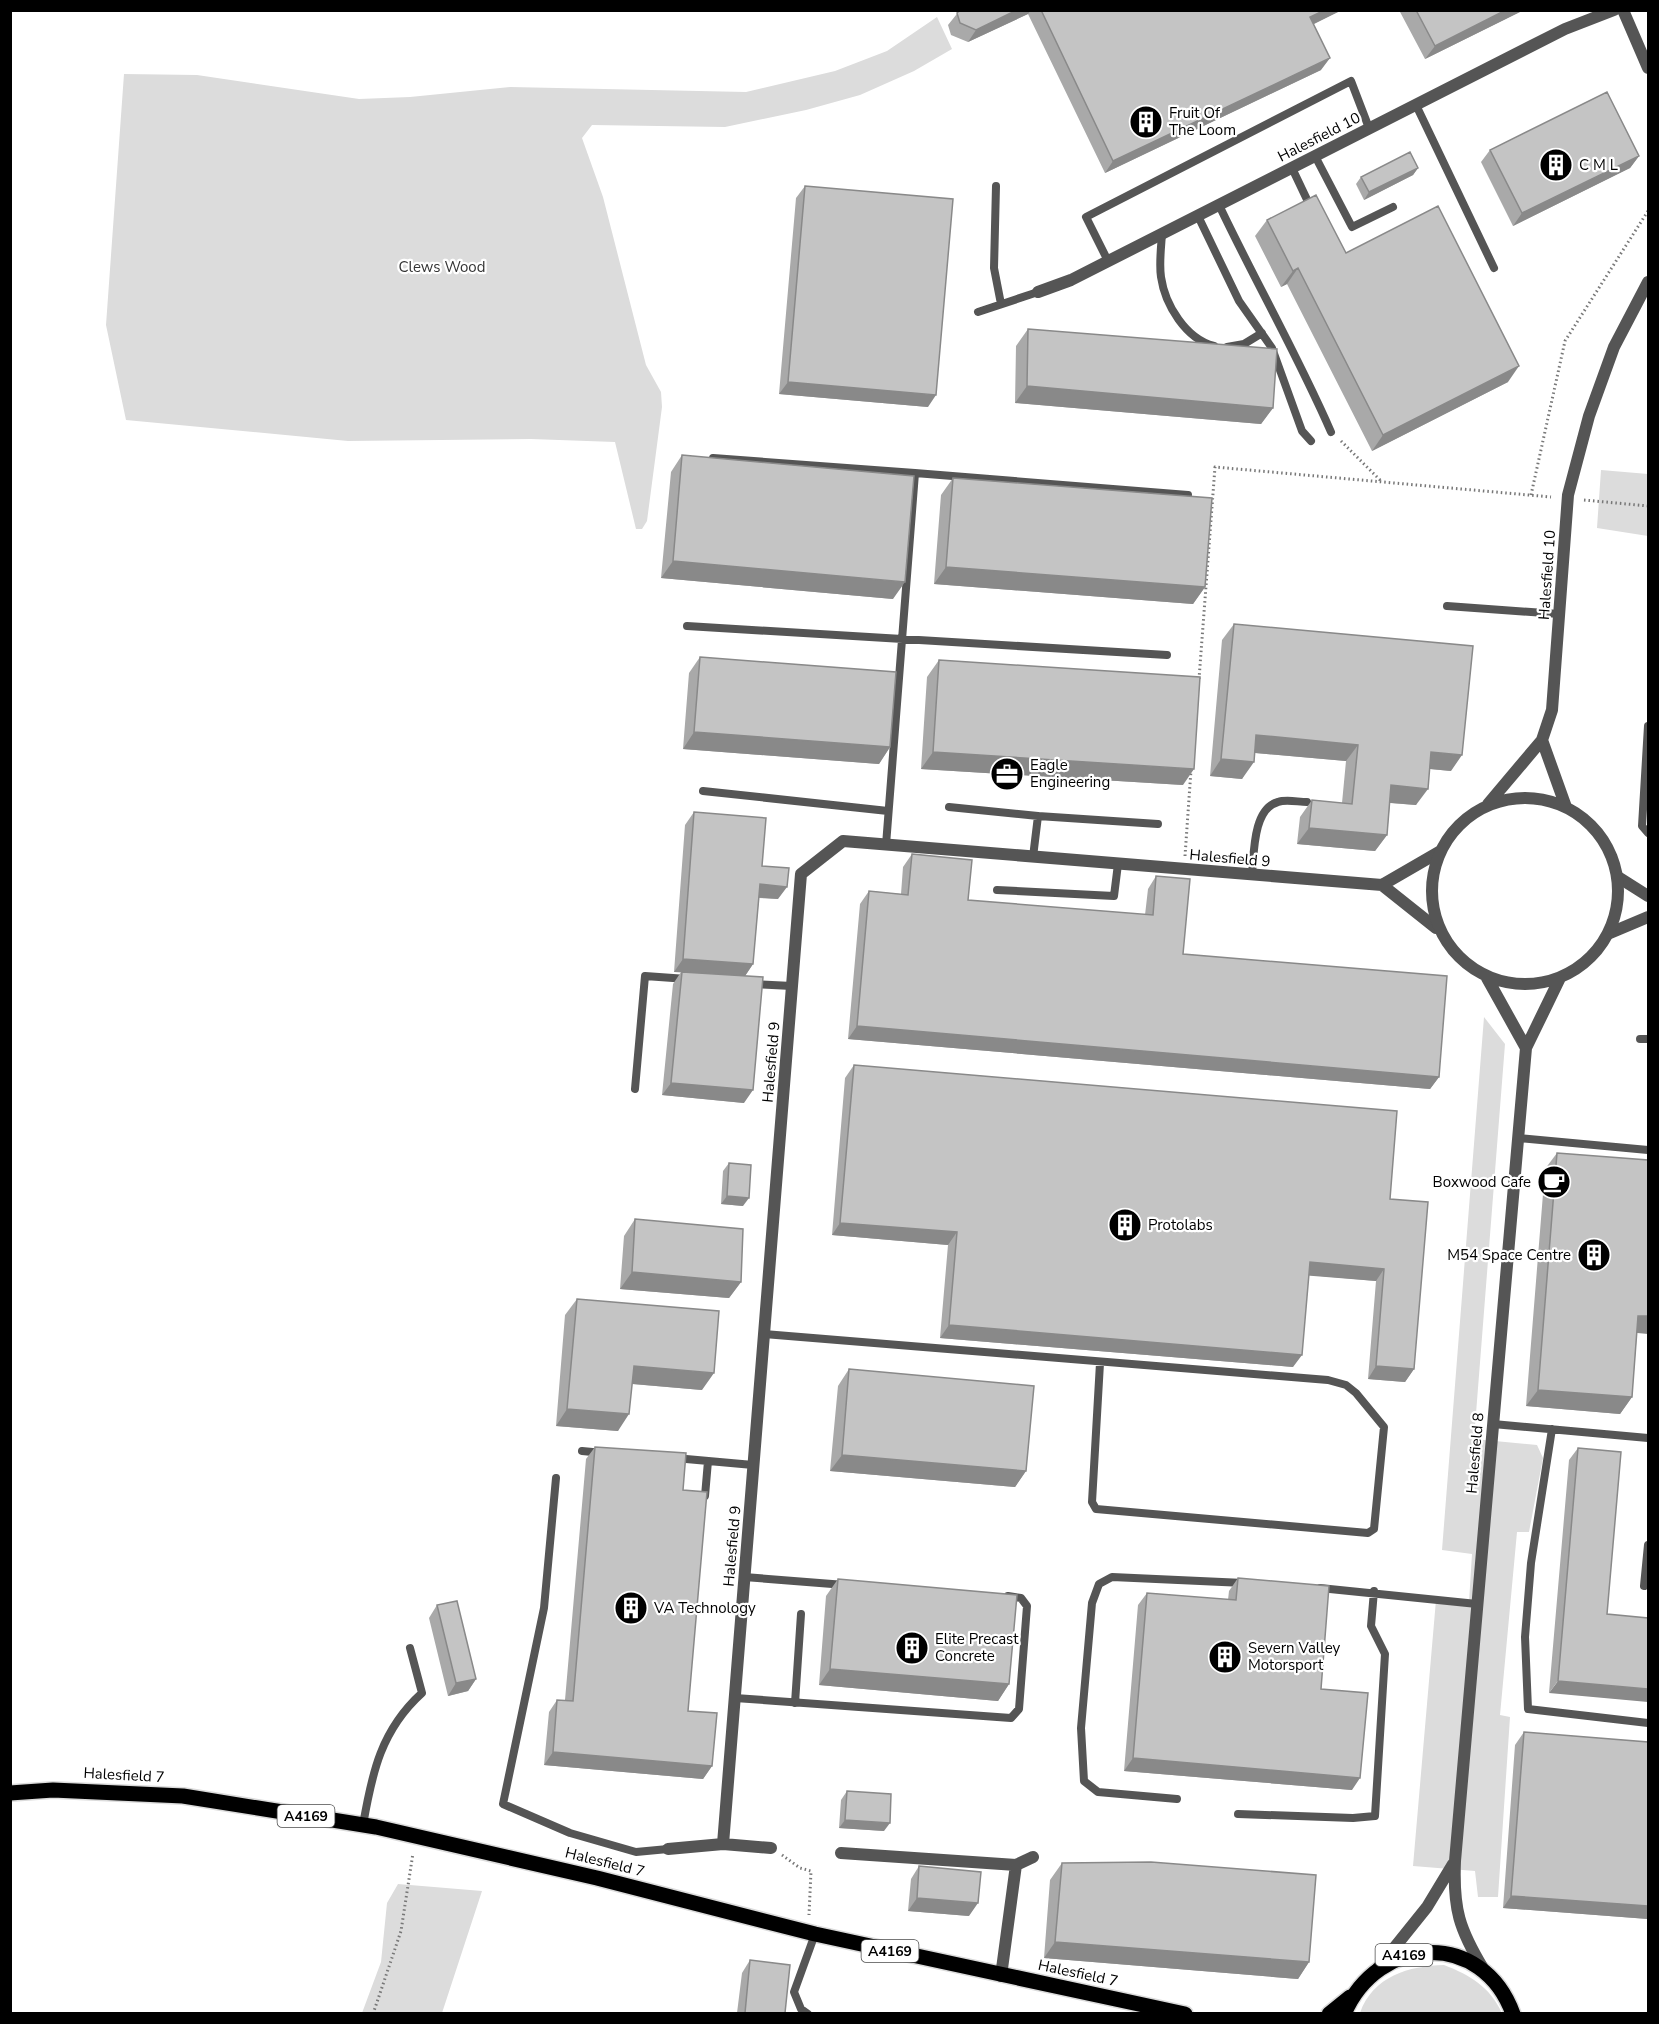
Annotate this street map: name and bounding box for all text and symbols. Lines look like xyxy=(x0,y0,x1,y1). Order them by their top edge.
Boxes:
place label: Fruit Of The Loom xyxy=(1169,103,1236,140)
building icon: Fruit Of The Loom xyxy=(1128,104,1164,140)
street label: Halesfield 10 xyxy=(1274,108,1364,166)
building icon: C M L xyxy=(1538,147,1574,183)
place label: C M L xyxy=(1579,155,1618,175)
park label: Clews Wood xyxy=(399,257,485,277)
street label: Halesfield 10 xyxy=(1534,529,1560,621)
place label: Eagle Engineering xyxy=(1030,755,1110,792)
office icon: Eagle Engineering xyxy=(989,756,1025,792)
street label: Halesfield 9 xyxy=(1189,844,1271,872)
street label: Halesfield 9 xyxy=(757,1021,785,1103)
cafe icon: Boxwood Cafe xyxy=(1536,1164,1572,1200)
place label: Boxwood Cafe xyxy=(1433,1172,1531,1192)
building icon: Protolabs xyxy=(1107,1207,1143,1243)
place label: Protolabs xyxy=(1148,1215,1213,1235)
building icon: M54 Space Centre xyxy=(1576,1237,1612,1273)
place label: M54 Space Centre xyxy=(1447,1245,1571,1265)
street label: Halesfield 8 xyxy=(1461,1412,1489,1494)
street label: Halesfield 9 xyxy=(718,1505,746,1587)
building icon: VA Technology xyxy=(613,1590,649,1626)
place label: VA Technology xyxy=(653,1598,756,1618)
place label: Elite Precast Concrete xyxy=(935,1629,1019,1666)
building icon: Elite Precast Concrete xyxy=(894,1630,930,1666)
place label: Severn Valley Motorsport xyxy=(1248,1638,1341,1675)
building icon: Severn Valley Motorsport xyxy=(1207,1639,1243,1675)
street label: Halesfield 7 xyxy=(83,1763,165,1787)
road number: A4169 xyxy=(278,1805,334,1827)
street label: Halesfield 7 xyxy=(563,1842,647,1882)
road number: A4169 xyxy=(862,1940,918,1962)
road number: A4169 xyxy=(1376,1944,1432,1966)
street label: Halesfield 7 xyxy=(1036,1955,1120,1991)

